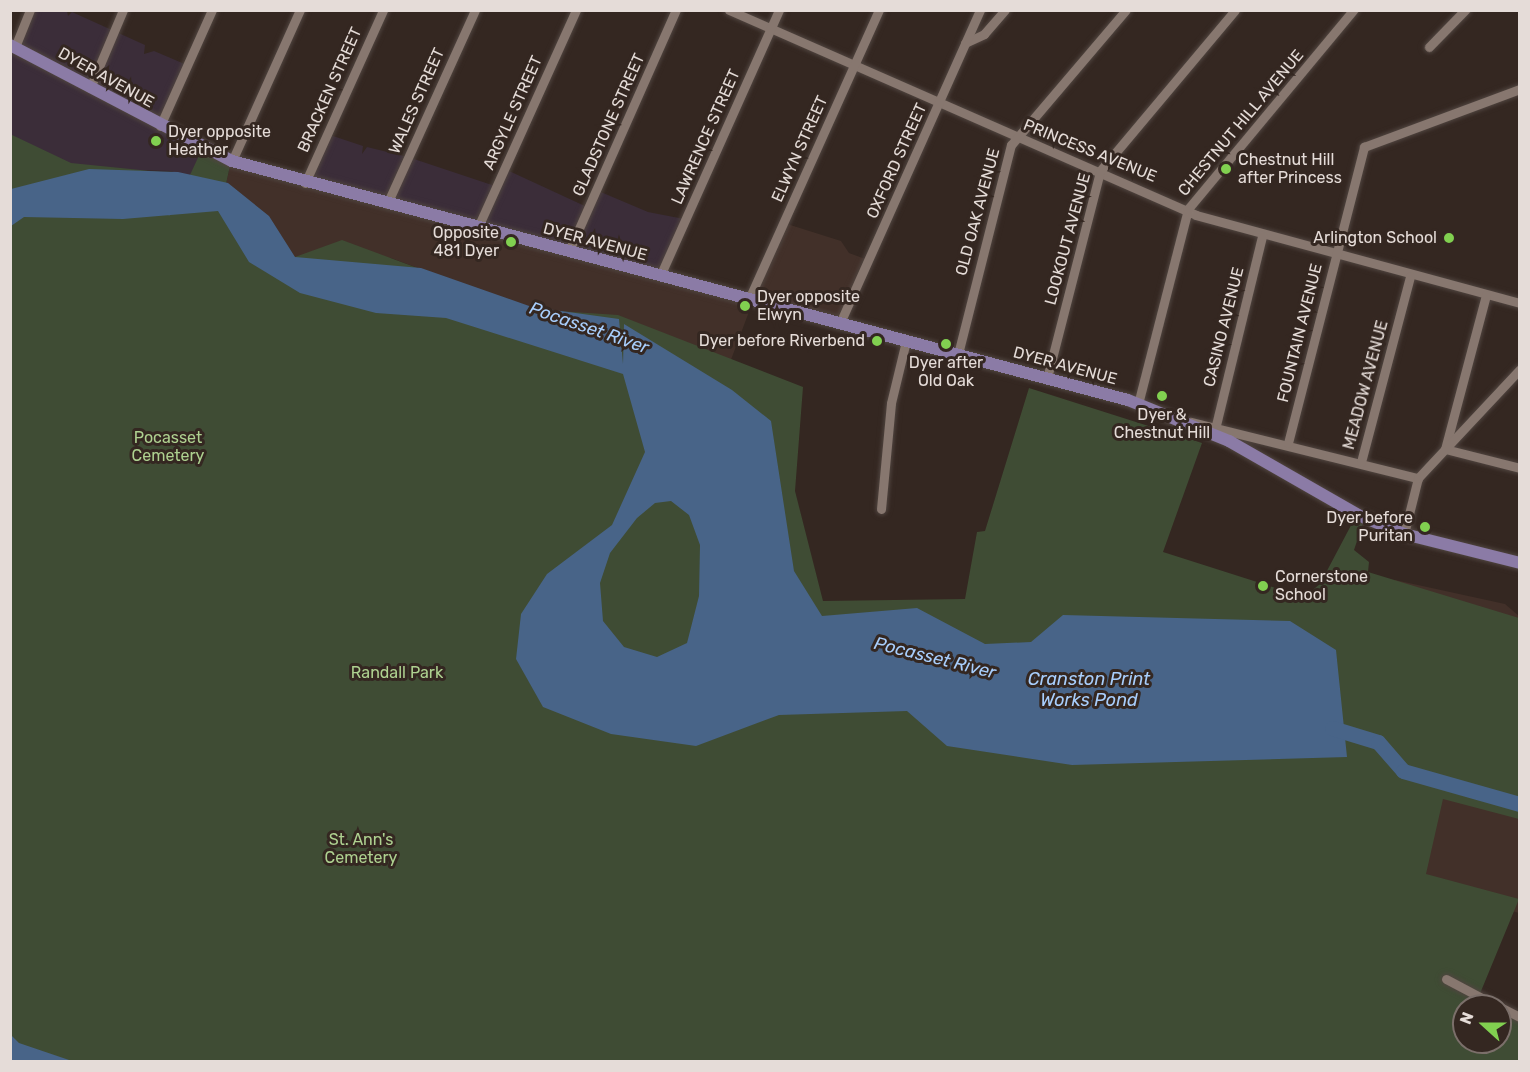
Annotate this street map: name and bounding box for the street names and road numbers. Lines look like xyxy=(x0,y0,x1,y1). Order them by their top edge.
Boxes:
street label: BRACKEN STREET xyxy=(294,24,366,156)
street label: DYER AVENUE xyxy=(54,44,158,112)
street label: WALES STREET xyxy=(385,45,449,157)
street label: CHESTNUT HILL AVENUE xyxy=(1174,45,1308,201)
street label: GLADSTONE STREET xyxy=(569,51,649,199)
street label: ARGYLE STREET xyxy=(479,53,547,173)
street label: LAWRENCE STREET xyxy=(668,66,744,208)
street label: ELWYN STREET xyxy=(768,93,832,205)
street label: OXFORD STREET xyxy=(863,100,931,222)
street label: PRINCESS AVENUE xyxy=(1020,115,1160,187)
street label: OLD OAK AVENUE xyxy=(952,146,1004,278)
street label: LOOKOUT AVENUE xyxy=(1041,170,1095,308)
street label: DYER AVENUE xyxy=(541,219,649,265)
street label: FOUNTAIN AVENUE xyxy=(1273,261,1327,405)
street label: CASINO AVENUE xyxy=(1200,265,1248,389)
street label: MEADOW AVENUE xyxy=(1339,318,1393,452)
street label: DYER AVENUE xyxy=(1011,343,1119,389)

